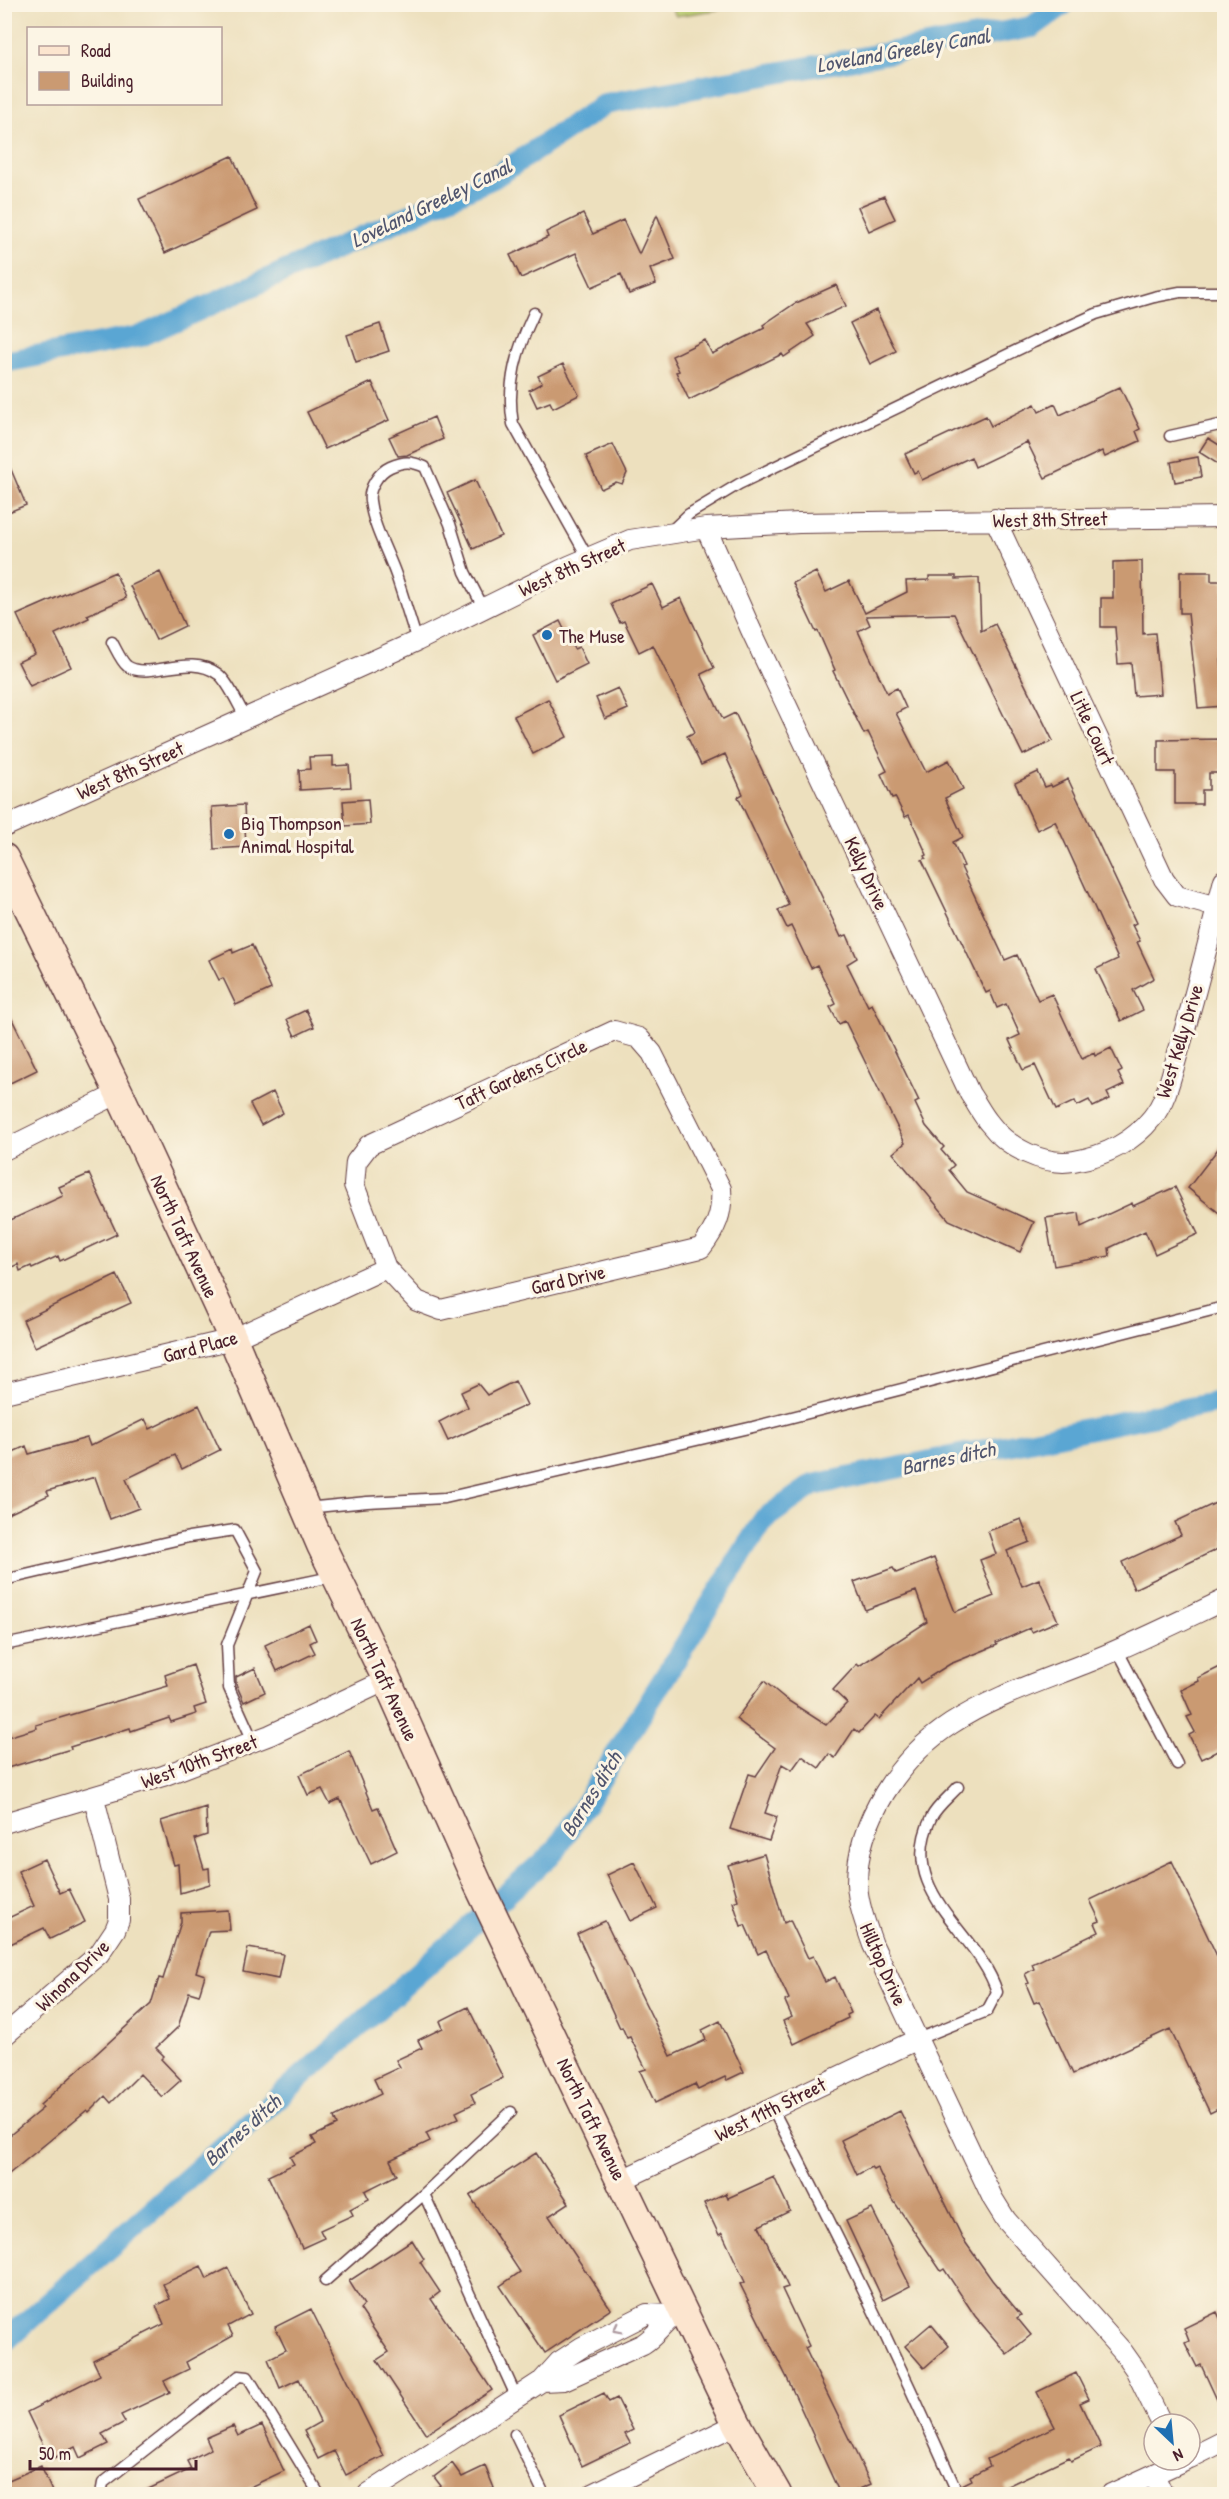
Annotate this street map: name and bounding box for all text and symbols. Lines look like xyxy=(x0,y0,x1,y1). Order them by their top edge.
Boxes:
water label: Loveland Greeley Canal xyxy=(814,20,993,79)
legend xyxy=(27,27,222,105)
text: Road xyxy=(81,38,111,63)
text: Building xyxy=(81,68,133,93)
water label: Loveland Greeley Canal xyxy=(346,151,517,254)
street label: West 8th Street xyxy=(992,504,1109,533)
street label: West 8th Street xyxy=(514,531,631,603)
place label: The Muse xyxy=(559,622,625,649)
marker: The Muse xyxy=(540,628,554,642)
street label: Litle Court xyxy=(1064,687,1122,770)
street label: West 8th Street xyxy=(72,734,189,806)
place label: Big Thompson Animal Hospital xyxy=(241,809,355,859)
marker: Big Thompson Animal Hospital xyxy=(222,827,236,841)
street label: Kelly Drive xyxy=(838,832,896,914)
street label: West Kelly Drive xyxy=(1149,981,1209,1101)
street label: Taft Gardens Circle xyxy=(451,1032,591,1116)
street label: North Taft Avenue xyxy=(145,1170,225,1302)
street label: Gard Drive xyxy=(528,1257,608,1301)
street label: Gard Place xyxy=(160,1323,240,1369)
water label: Barnes ditch xyxy=(899,1434,999,1482)
street label: North Taft Avenue xyxy=(345,1613,425,1745)
street label: West 10th Street xyxy=(137,1727,262,1795)
water label: Barnes ditch xyxy=(554,1745,629,1842)
street label: Hilltop Drive xyxy=(854,1918,914,2010)
street label: Winona Drive xyxy=(29,1933,115,2017)
street label: North Taft Avenue xyxy=(551,2053,633,2185)
street label: West 11th Street xyxy=(710,2070,831,2148)
water label: Barnes ditch xyxy=(197,2087,288,2173)
one-way arrow xyxy=(612,2322,623,2334)
north arrow xyxy=(1142,2412,1202,2472)
scale bar xyxy=(30,2433,196,2471)
text: 50 m xyxy=(39,2441,71,2466)
text: N xyxy=(1169,2444,1187,2467)

